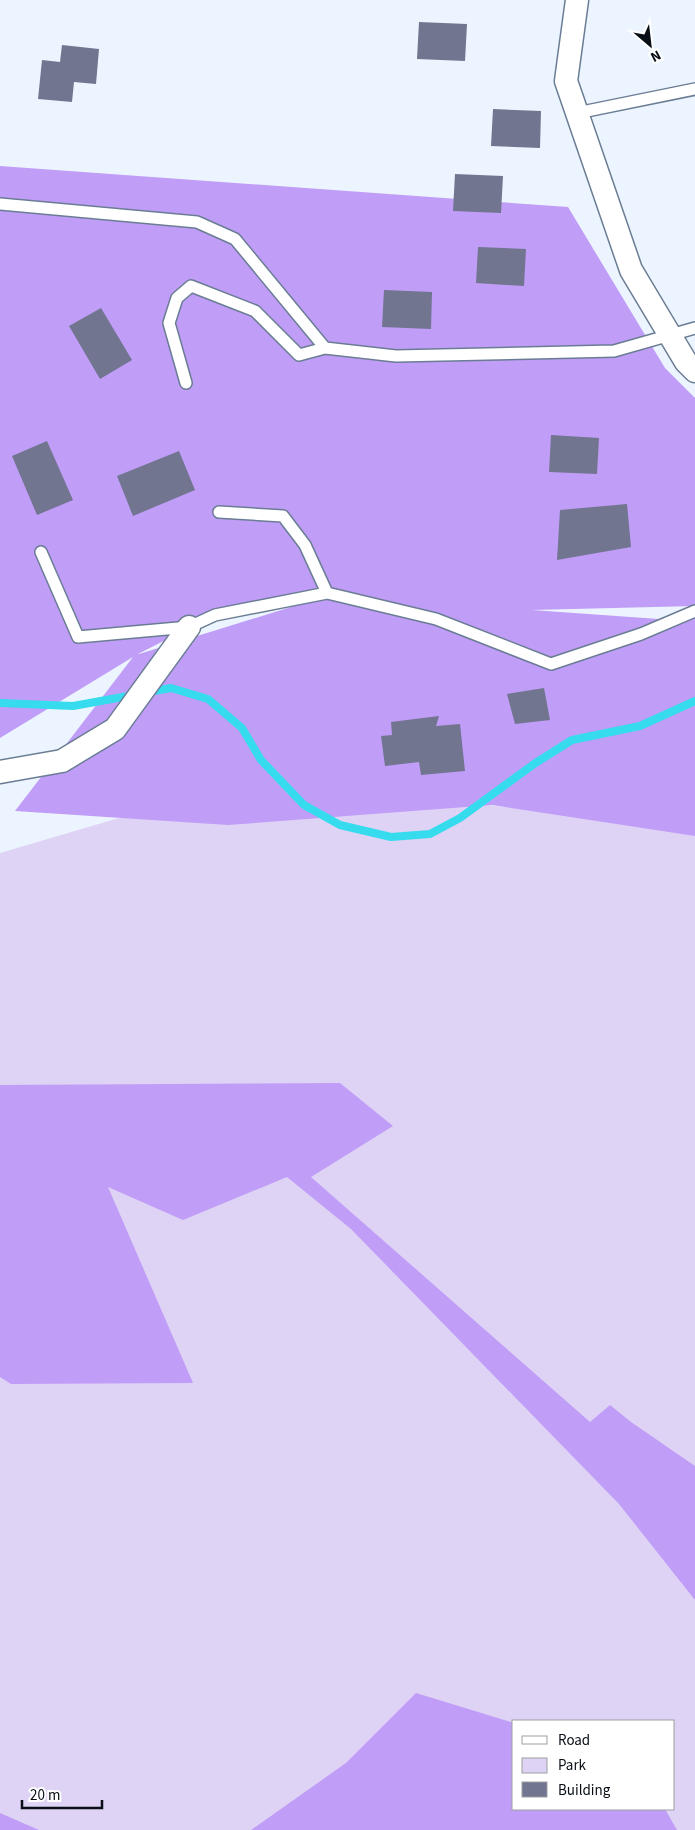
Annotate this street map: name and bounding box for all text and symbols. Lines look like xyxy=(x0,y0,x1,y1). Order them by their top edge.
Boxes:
north arrow xyxy=(625,20,675,70)
text: N xyxy=(647,45,664,67)
legend xyxy=(512,1720,675,1810)
text: Road xyxy=(558,1730,590,1751)
text: Park xyxy=(558,1755,587,1776)
scale bar xyxy=(22,1778,102,1810)
text: Building xyxy=(558,1780,611,1801)
text: 20 m xyxy=(30,1785,60,1806)

